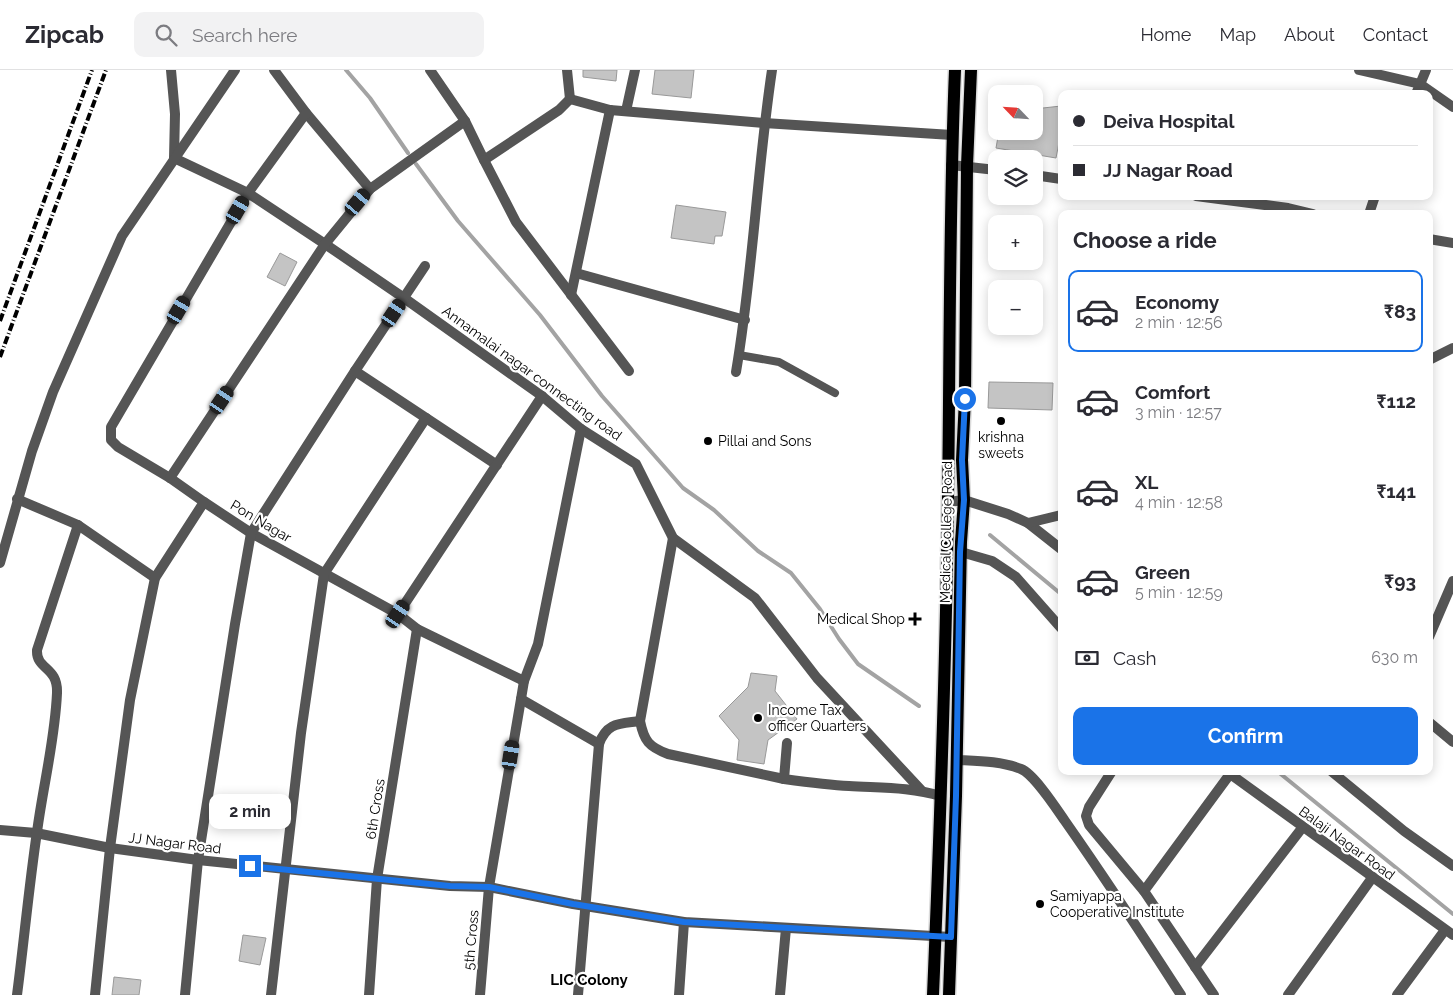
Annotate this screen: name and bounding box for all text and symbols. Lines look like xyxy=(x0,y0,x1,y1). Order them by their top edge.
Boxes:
search box xyxy=(134,12,484,57)
text: Zipcab xyxy=(25,20,104,49)
icon: search xyxy=(152,21,180,49)
text: Search here xyxy=(192,24,297,46)
text: Home xyxy=(1140,24,1191,45)
text: Map xyxy=(1219,24,1256,45)
text: About xyxy=(1284,24,1335,45)
text: Contact xyxy=(1363,24,1428,45)
north arrow xyxy=(988,85,1042,140)
map controls xyxy=(988,85,1043,335)
text: Deiva Hospital xyxy=(1103,110,1234,132)
button: layers xyxy=(988,150,1043,205)
text: JJ Nagar Road xyxy=(1103,159,1233,181)
car xyxy=(342,186,373,218)
car xyxy=(224,193,251,227)
button: + xyxy=(988,215,1043,270)
text: Choose a ride xyxy=(1073,227,1217,253)
button: − xyxy=(988,280,1043,335)
icon: car xyxy=(1075,289,1120,334)
text: Economy xyxy=(1135,291,1219,313)
car xyxy=(165,293,192,327)
car xyxy=(379,296,408,330)
text: ₹83 xyxy=(1384,300,1416,322)
street label: Annamalai nagar connecting road xyxy=(439,302,625,444)
text: 2 min · 12:56 xyxy=(1135,313,1223,332)
icon: car xyxy=(1075,379,1120,424)
text: Comfort xyxy=(1135,381,1210,403)
car xyxy=(207,383,236,417)
route start xyxy=(954,388,976,410)
text: ₹112 xyxy=(1376,390,1416,412)
text: 3 min · 12:57 xyxy=(1135,403,1222,422)
marker: krishna sweets xyxy=(995,415,1007,427)
place label: krishna sweets xyxy=(978,429,1024,461)
place label: Pillai and Sons xyxy=(718,433,812,449)
marker: Pillai and Sons xyxy=(702,435,714,447)
street label: Medical College Road xyxy=(937,461,955,603)
icon: car xyxy=(1075,469,1120,514)
text: XL xyxy=(1135,471,1158,493)
text: ₹141 xyxy=(1376,480,1416,502)
text: 4 min · 12:58 xyxy=(1135,493,1223,512)
street label: Pon Nagar xyxy=(228,497,294,545)
icon: car xyxy=(1075,559,1120,604)
text: Green xyxy=(1135,561,1190,583)
text: ₹93 xyxy=(1384,570,1416,592)
text: 5 min · 12:59 xyxy=(1135,583,1223,602)
car xyxy=(383,597,412,631)
place label: Medical Shop xyxy=(817,611,905,627)
marker: Medical Shop xyxy=(909,613,921,625)
icon: cash xyxy=(1073,644,1101,672)
text: Cash xyxy=(1113,647,1157,669)
text: 630 m xyxy=(1371,648,1418,667)
place label: Income Tax officer Quarters xyxy=(768,702,867,734)
button: Confirm xyxy=(1073,707,1418,765)
marker: Income Tax officer Quarters xyxy=(752,712,764,724)
car xyxy=(501,739,520,771)
street label: 6th Cross xyxy=(362,777,388,840)
callout: 2 min xyxy=(209,794,291,828)
text: 2 min xyxy=(229,802,271,821)
street label: Balaji Nagar Road xyxy=(1296,803,1398,883)
street label: JJ Nagar Road xyxy=(128,829,222,857)
route end xyxy=(239,855,261,877)
place label: Samiyappa Cooperative Institute xyxy=(1050,888,1184,920)
marker: Samiyappa Cooperative Institute xyxy=(1034,898,1046,910)
street label: 5th Cross xyxy=(460,909,482,971)
district label: LIC Colony xyxy=(550,971,628,989)

